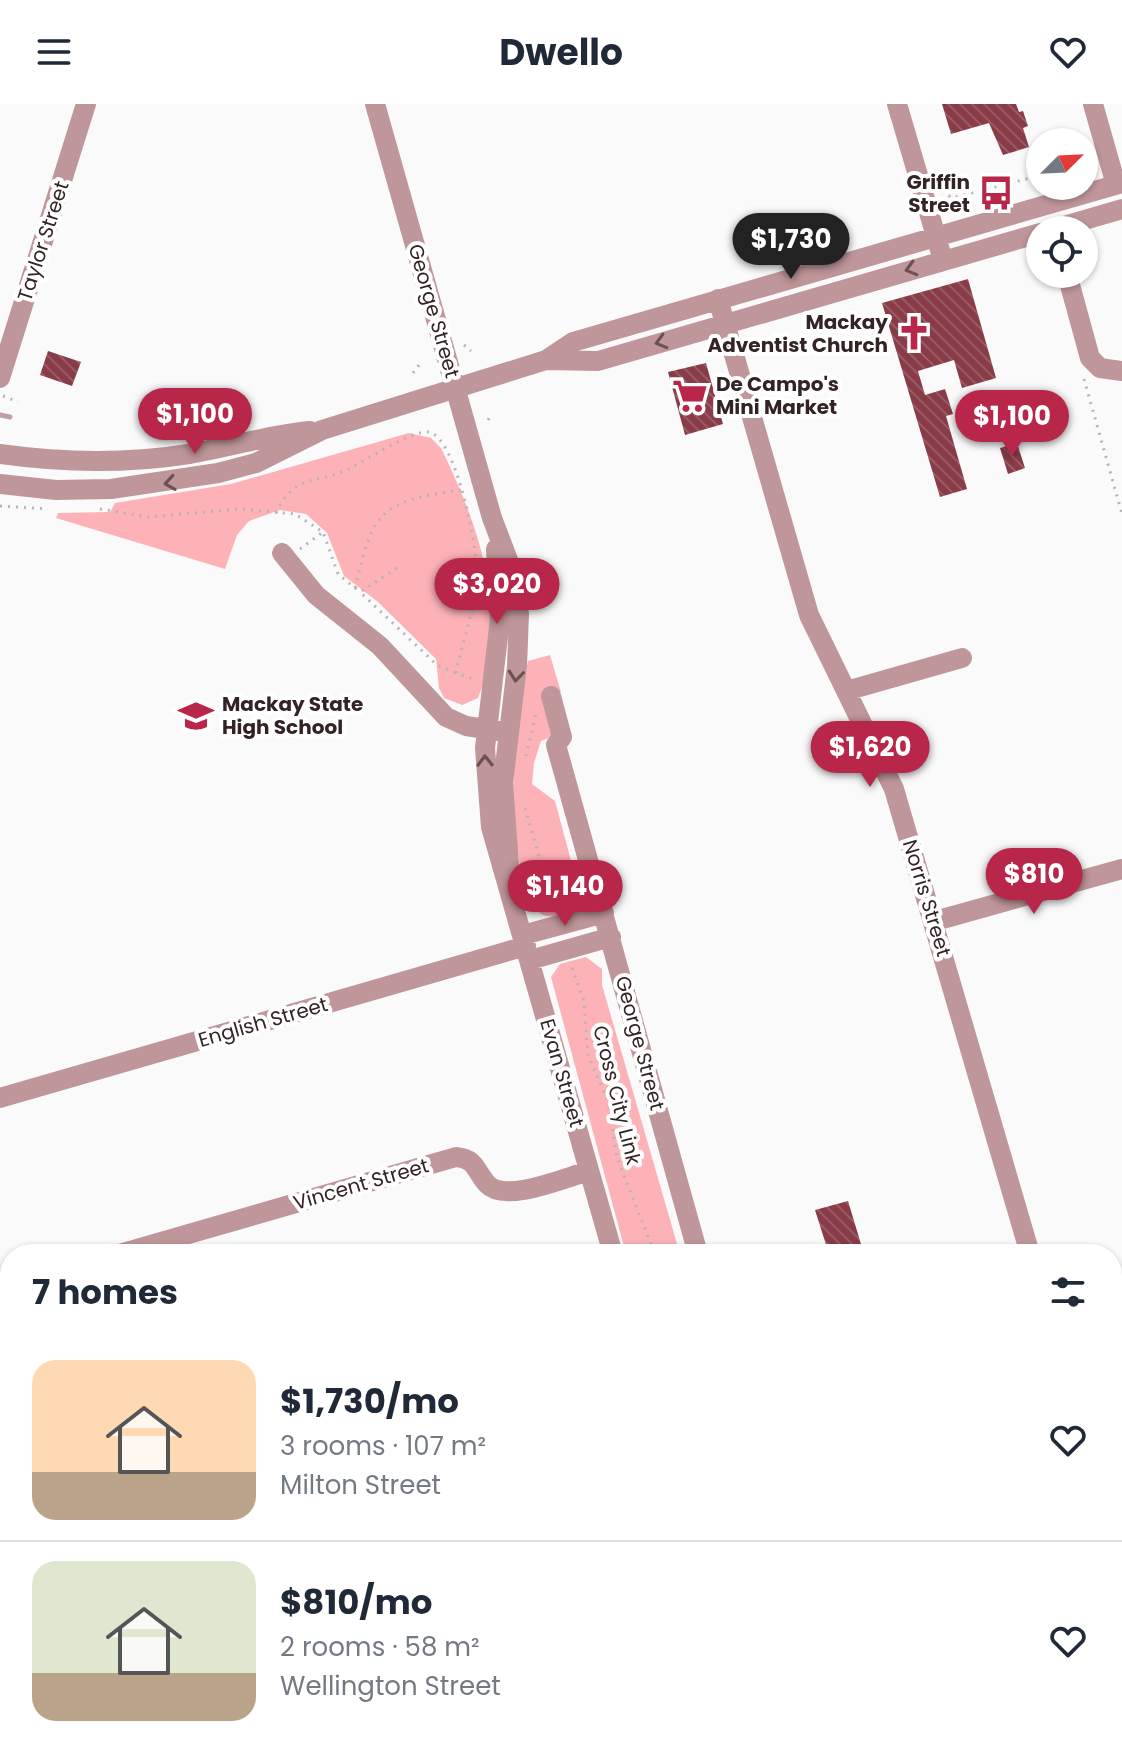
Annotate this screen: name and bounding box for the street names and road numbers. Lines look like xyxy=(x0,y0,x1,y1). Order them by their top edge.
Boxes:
street label: Taylor Street xyxy=(10,177,76,305)
street label: George Street xyxy=(402,241,466,381)
street label: Norris Street xyxy=(896,836,958,960)
street label: George Street xyxy=(609,973,671,1113)
street label: English Street xyxy=(195,990,331,1054)
street label: Evan Street xyxy=(533,1015,591,1131)
street label: Cross City Link xyxy=(586,1022,648,1168)
street label: Vincent Street xyxy=(290,1151,432,1217)

